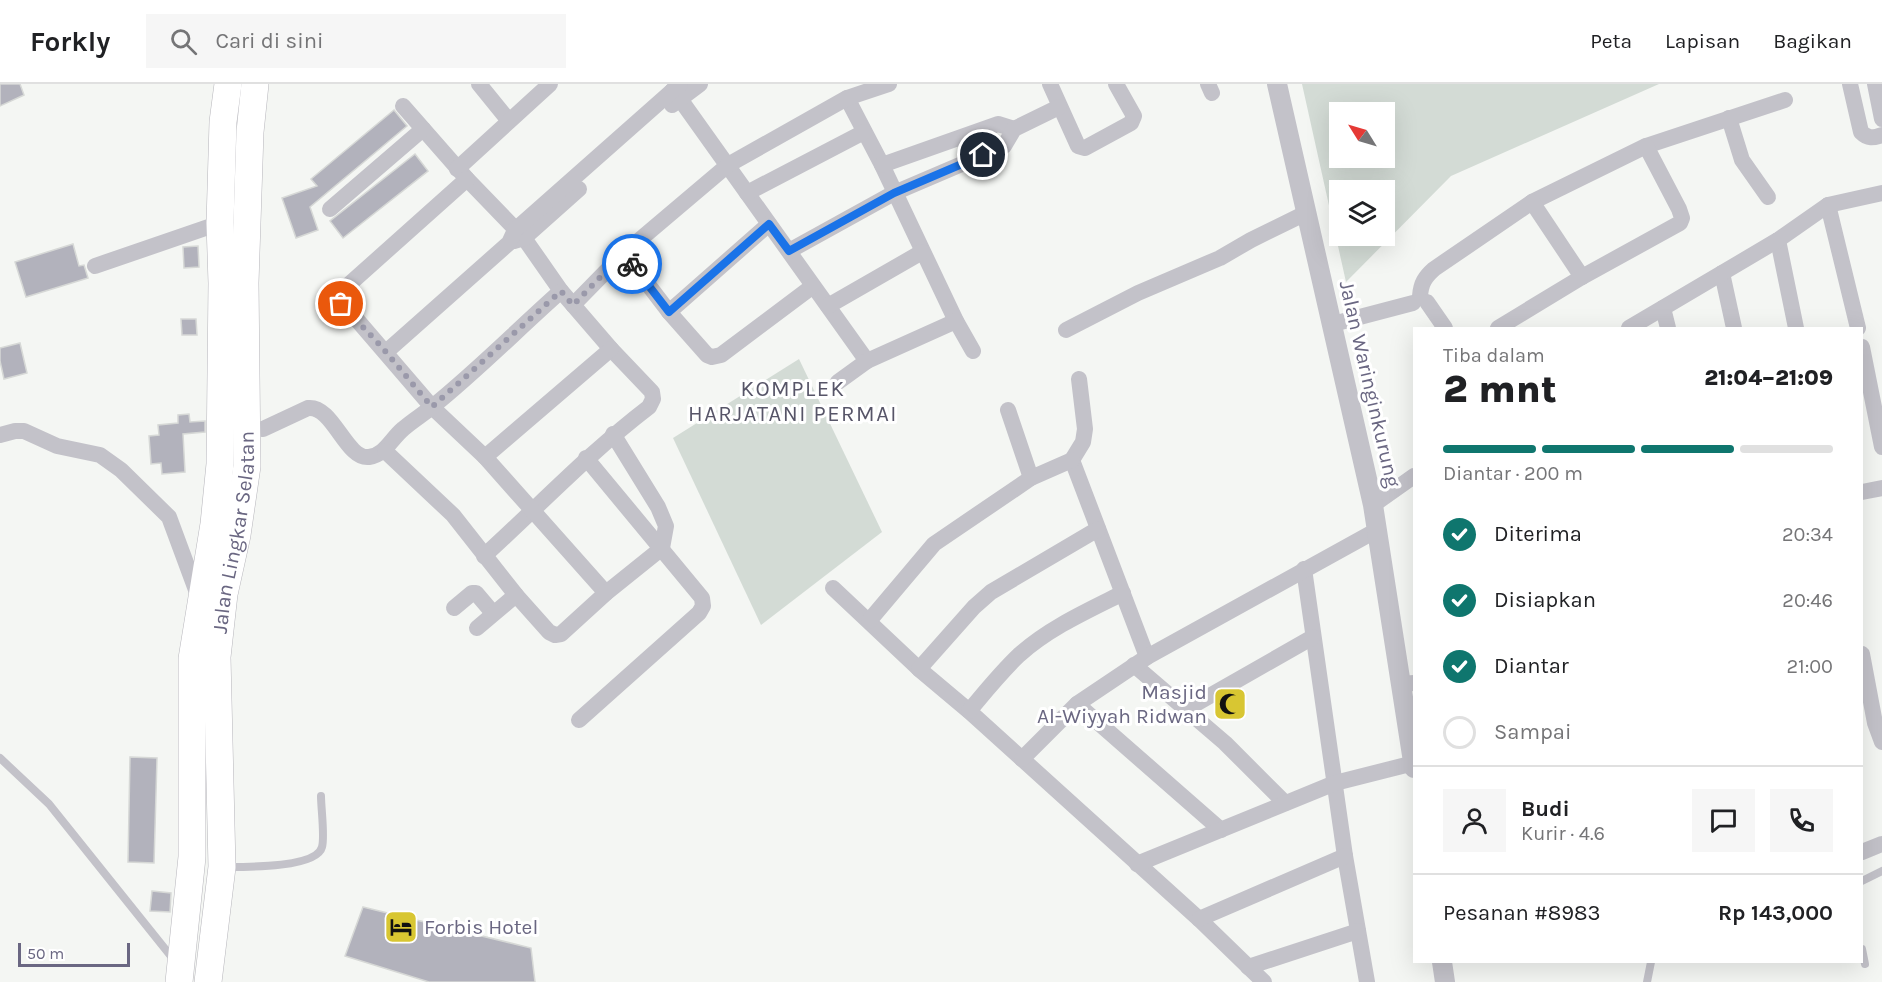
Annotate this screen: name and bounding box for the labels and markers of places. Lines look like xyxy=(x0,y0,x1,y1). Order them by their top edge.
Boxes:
pin xyxy=(957,129,1008,180)
pin xyxy=(315,278,366,329)
place label: Masjid Al-Wiyyah Ridwan xyxy=(1037,680,1207,728)
mosque icon: Masjid Al-Wiyyah Ridwan xyxy=(1212,686,1248,722)
hotel icon: Forbis Hotel xyxy=(383,909,419,945)
place label: Forbis Hotel xyxy=(424,915,538,939)

